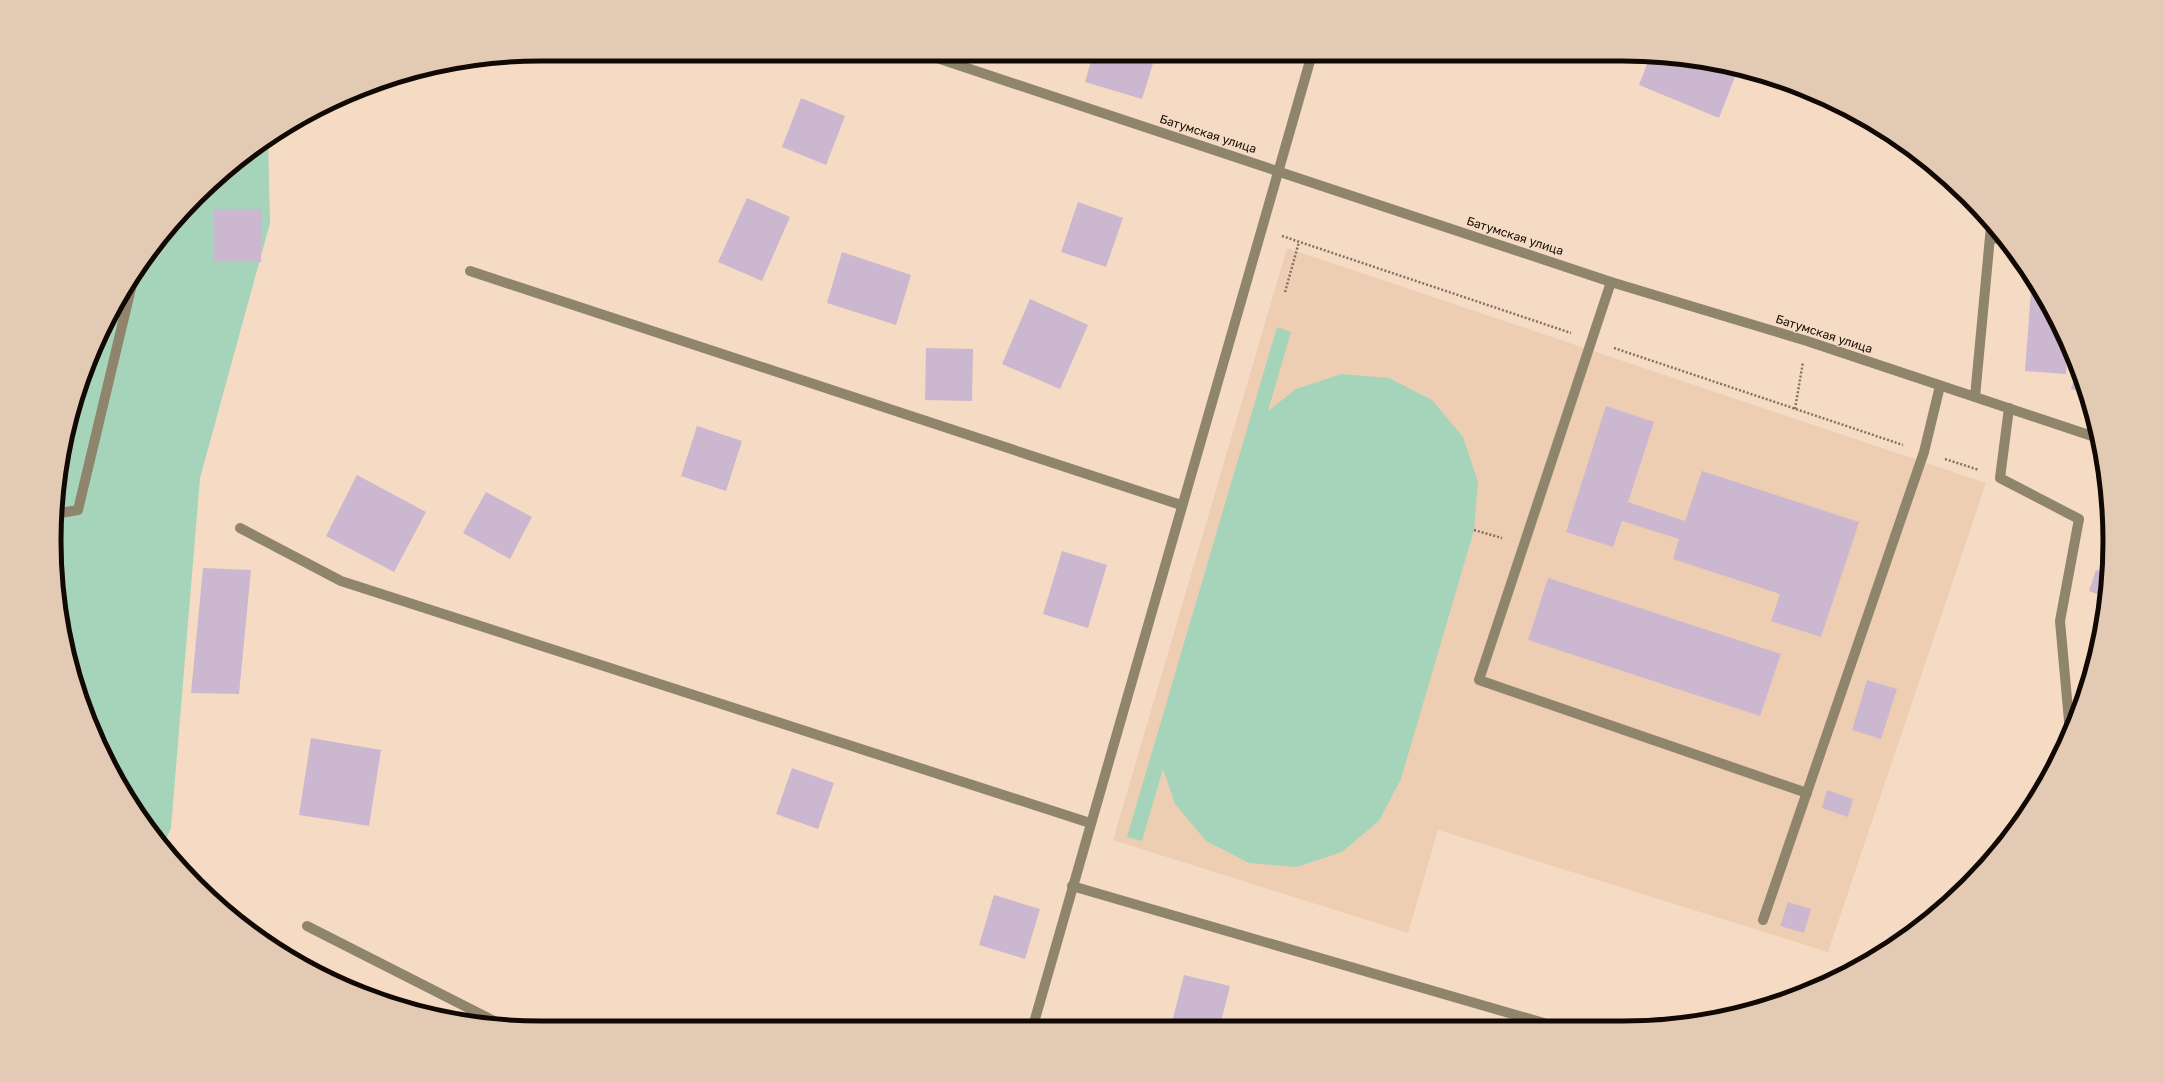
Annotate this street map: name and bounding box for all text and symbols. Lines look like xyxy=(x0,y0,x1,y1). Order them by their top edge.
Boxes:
street label: Батумская улица xyxy=(1158,111,1259,156)
street label: Батумская улица xyxy=(1465,213,1566,258)
street label: Батумская улица xyxy=(1774,311,1875,356)

